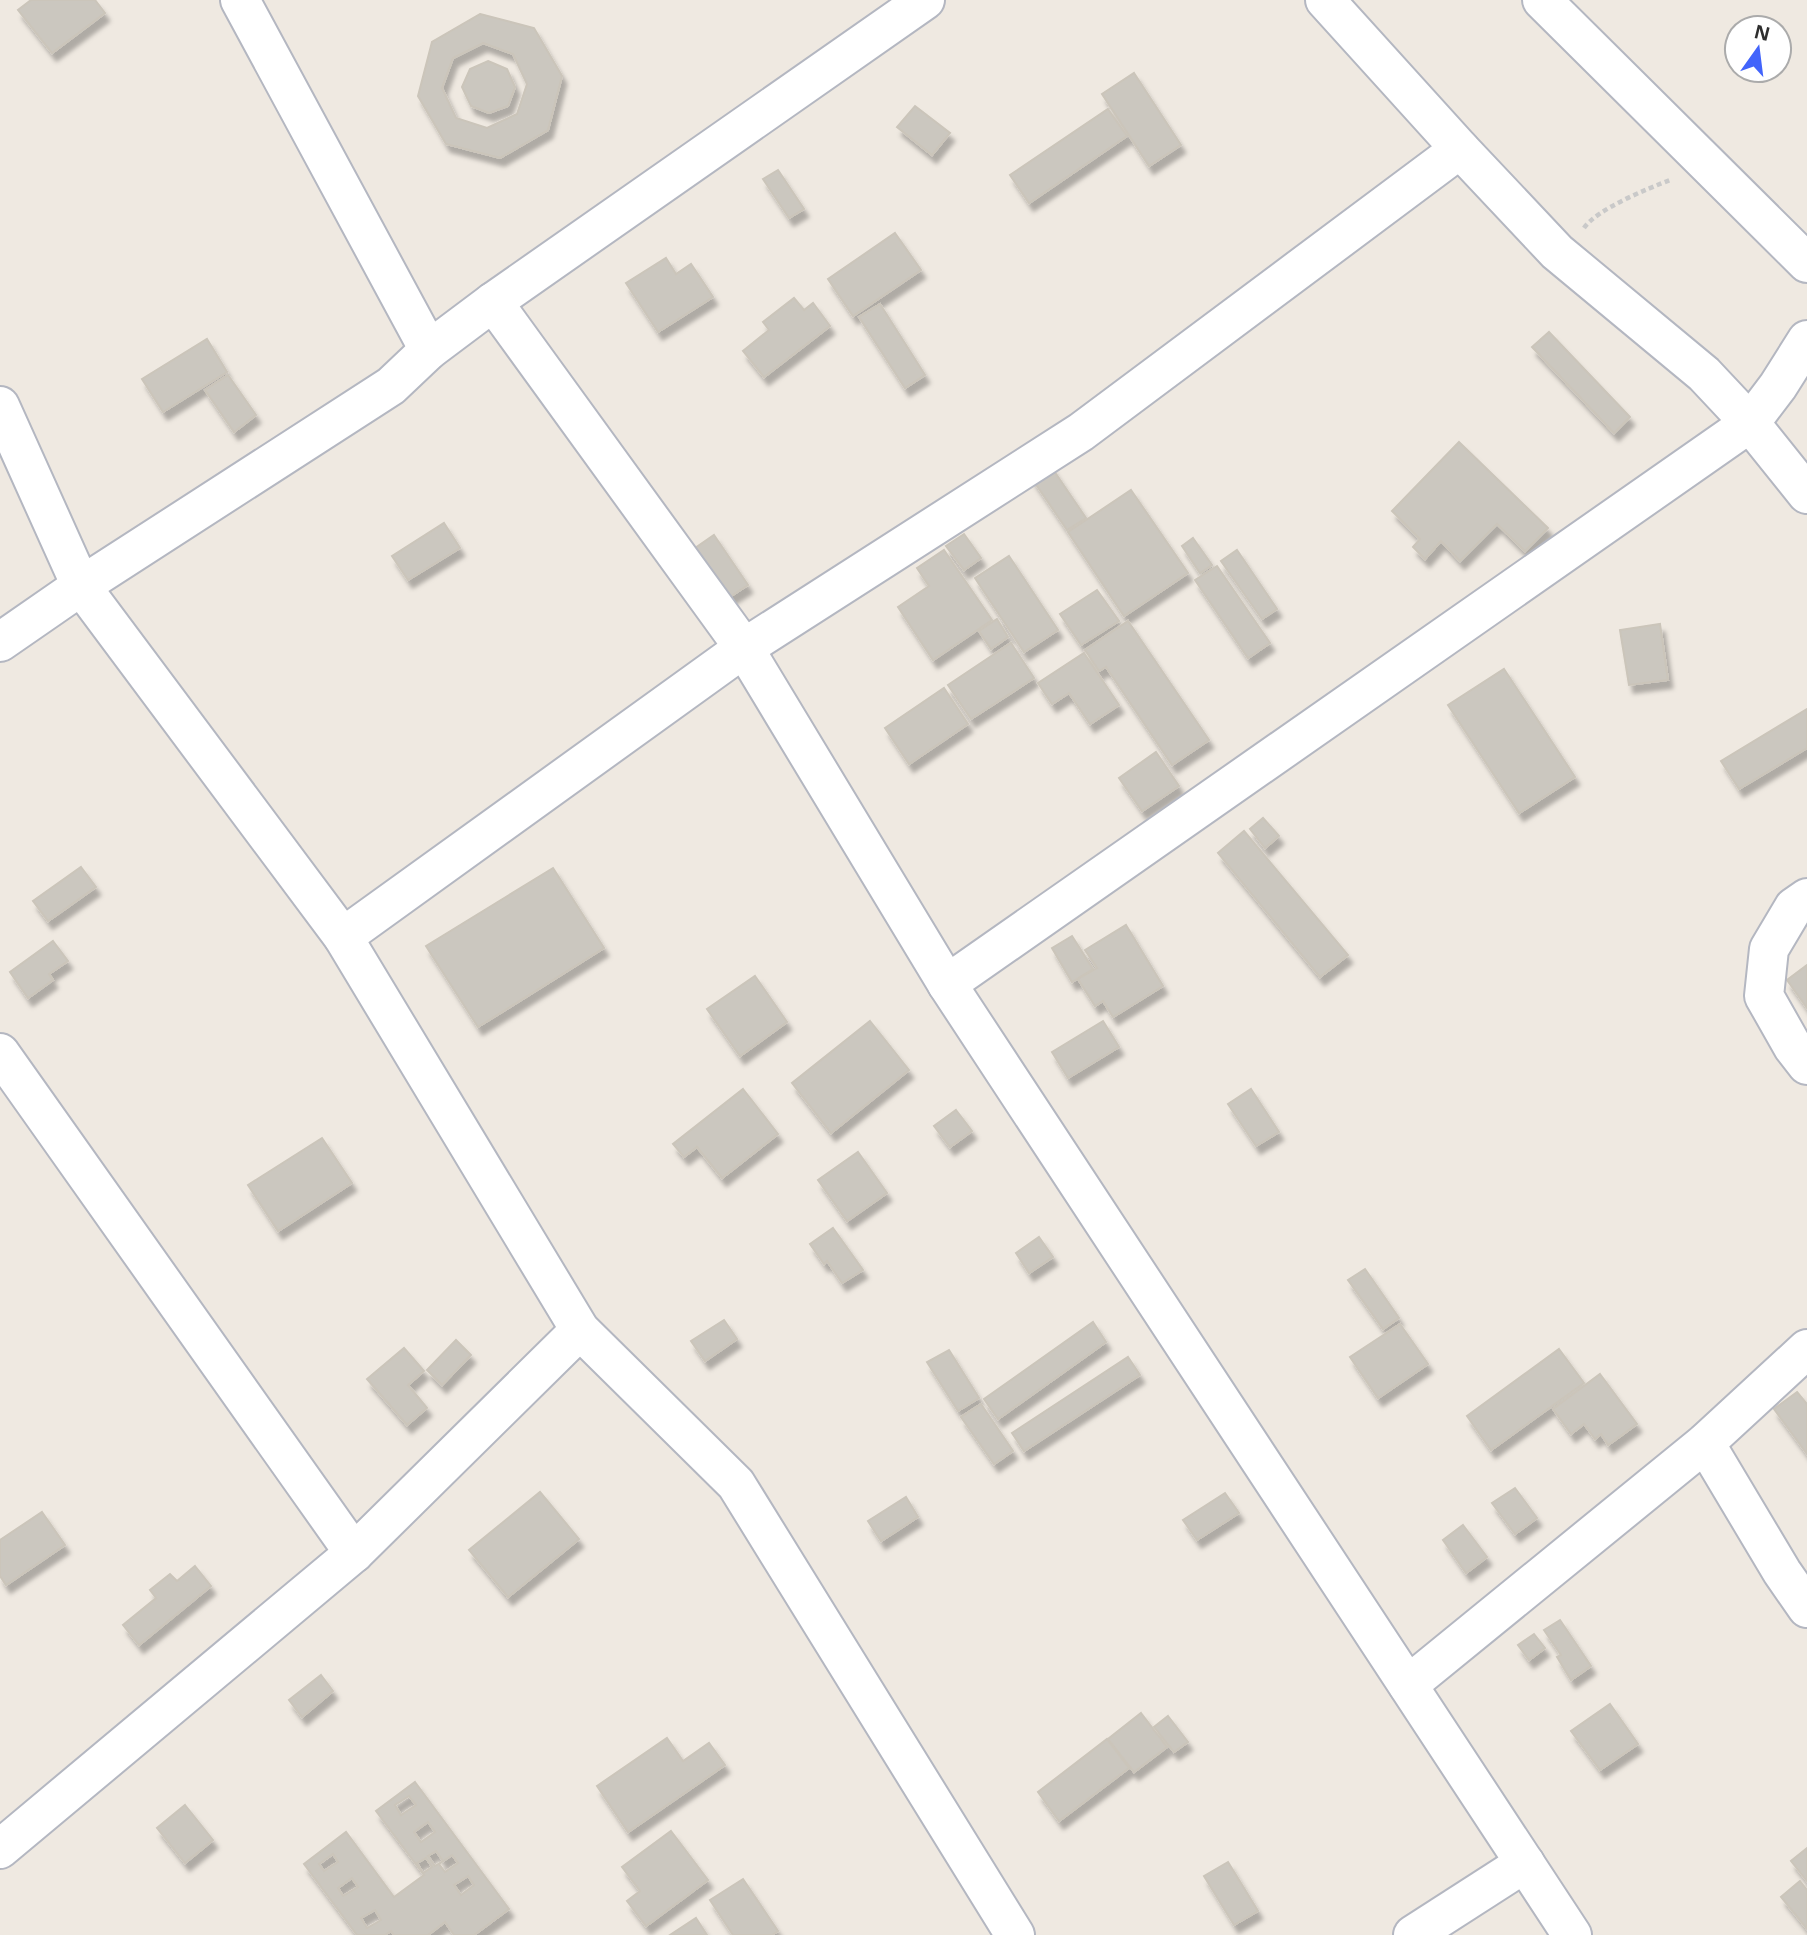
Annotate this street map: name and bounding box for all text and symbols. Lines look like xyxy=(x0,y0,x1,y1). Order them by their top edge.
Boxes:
north arrow xyxy=(1723,14,1793,84)
text: N xyxy=(1751,18,1773,47)

